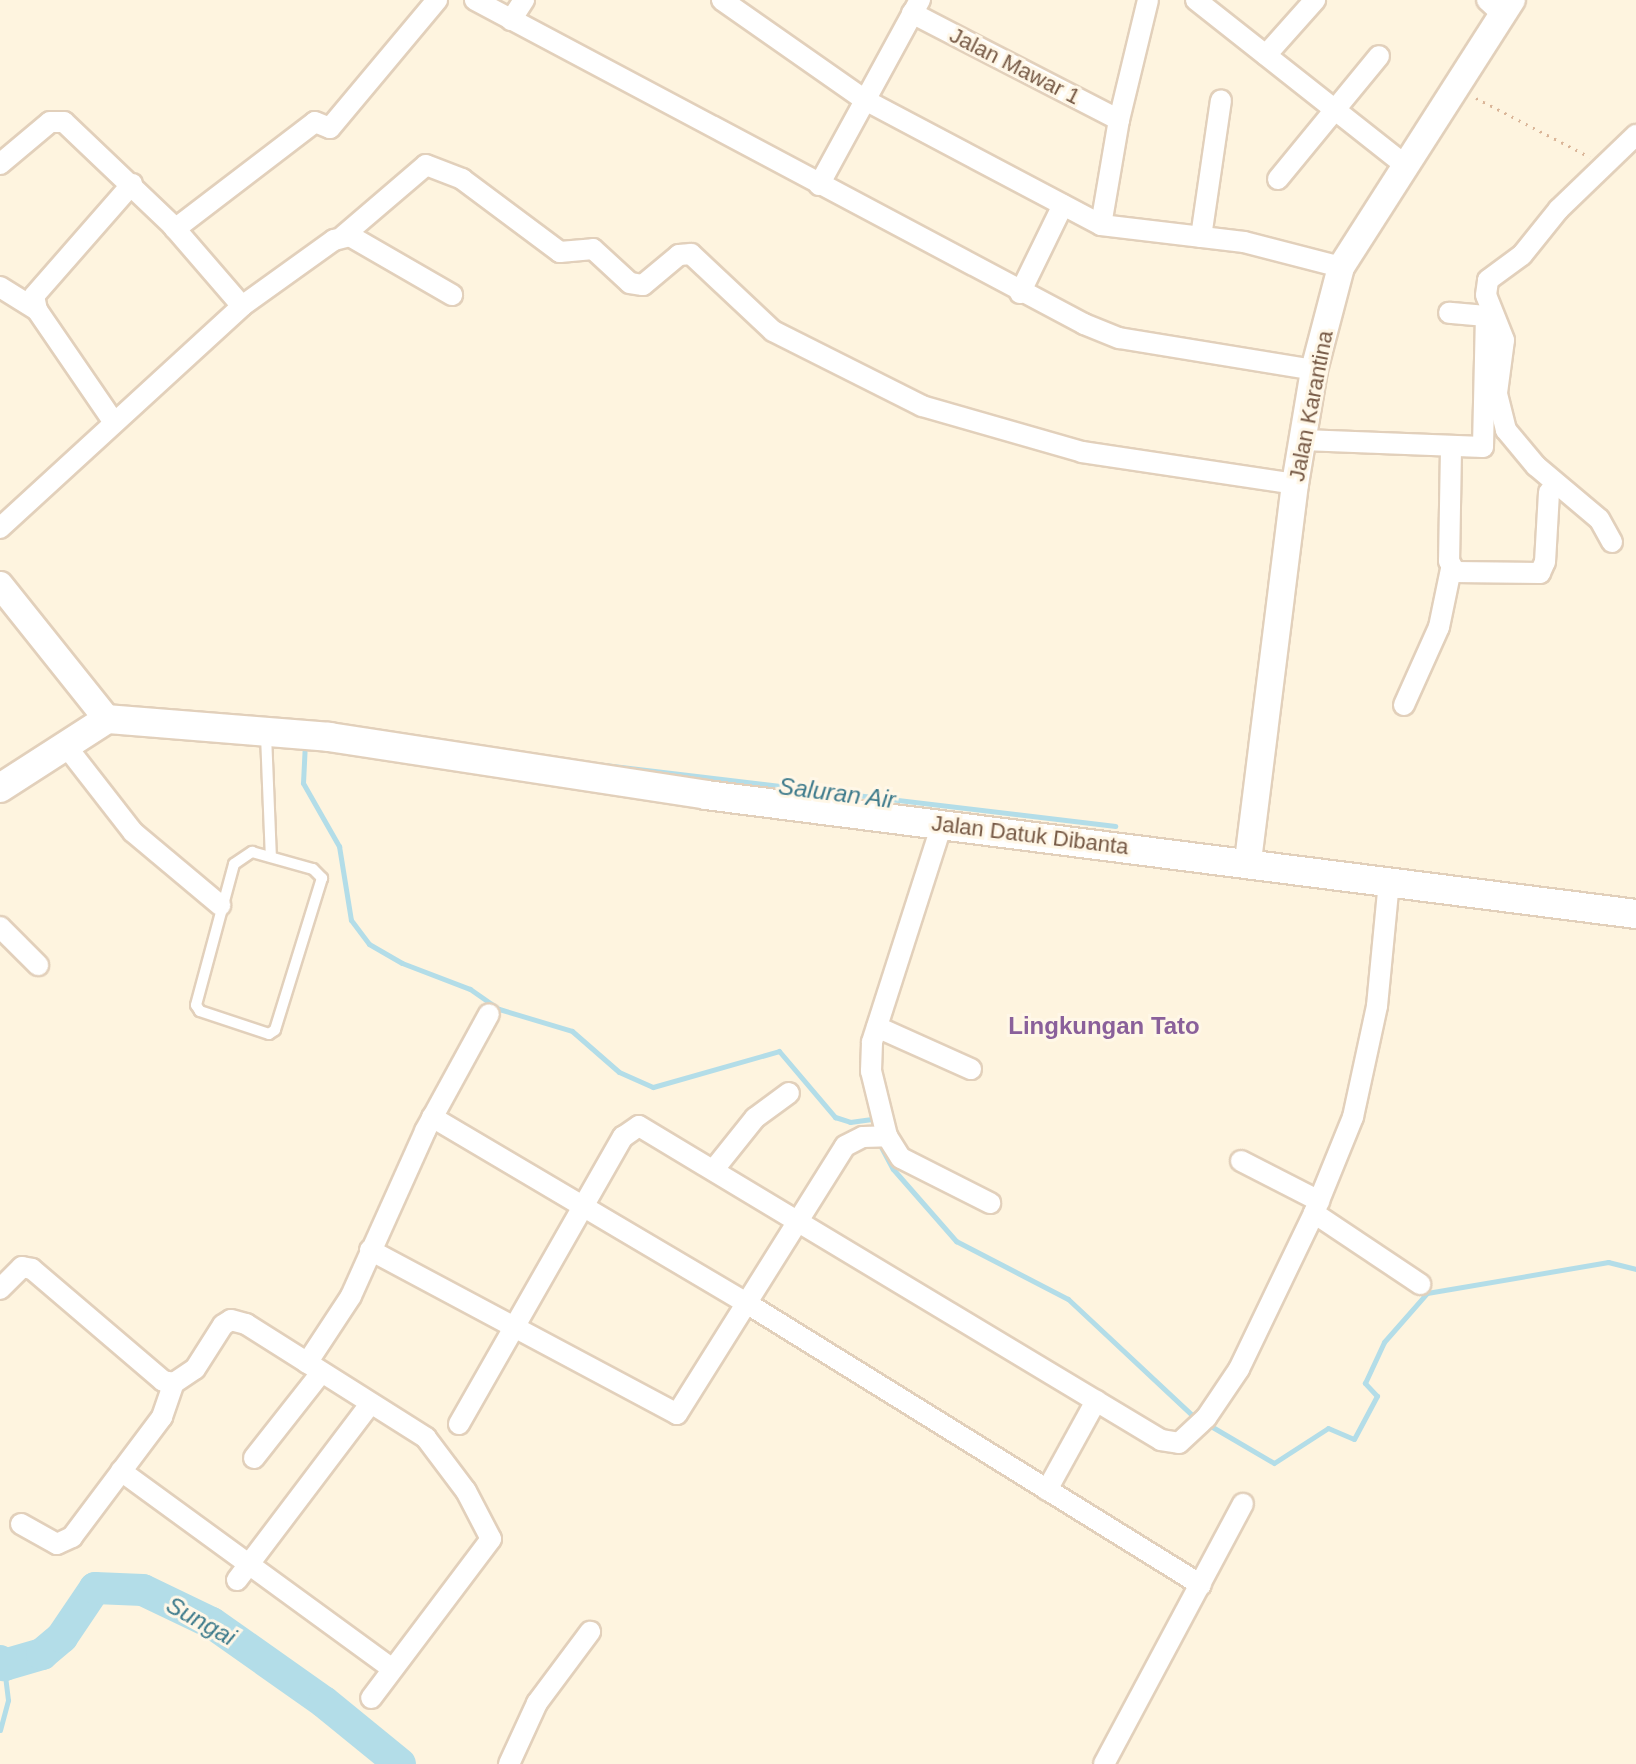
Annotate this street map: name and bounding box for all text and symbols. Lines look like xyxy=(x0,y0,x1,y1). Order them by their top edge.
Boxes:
street label: Jalan Mawar 1 xyxy=(945,22,1085,110)
street label: Jalan Karantina xyxy=(1283,328,1339,484)
water label: Saluran Air xyxy=(776,771,898,815)
street label: Jalan Datuk Dibanta xyxy=(930,810,1130,860)
district label: Lingkungan Tato xyxy=(1008,1012,1200,1040)
water label: Sungai xyxy=(161,1590,241,1652)

